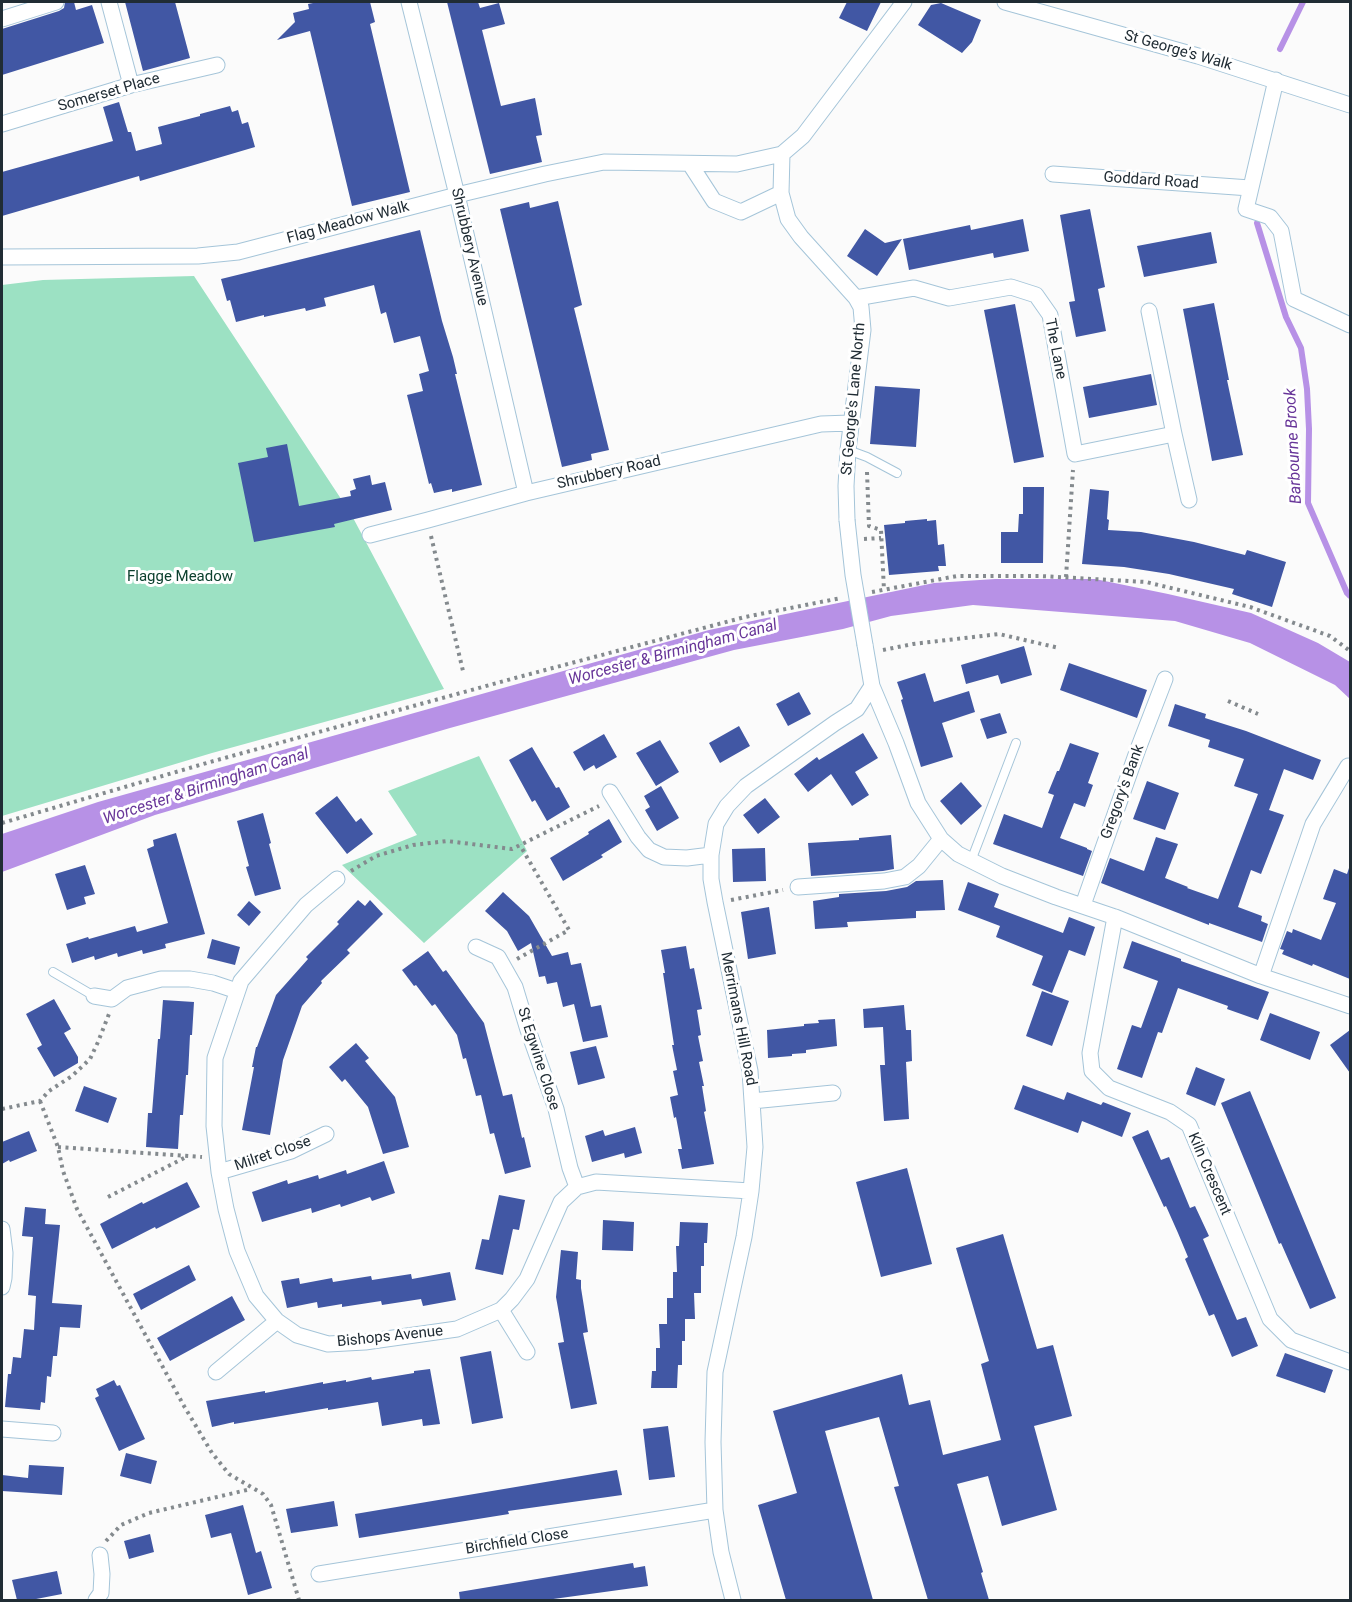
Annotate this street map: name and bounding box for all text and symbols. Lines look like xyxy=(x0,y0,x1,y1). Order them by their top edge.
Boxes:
street label: St George's Walk xyxy=(1122,27,1234,75)
street label: Somerset Place xyxy=(56,70,162,116)
street label: Goddard Road xyxy=(1103,169,1199,193)
street label: Shrubbery Avenue xyxy=(447,186,491,308)
street label: Flag Meadow Walk xyxy=(285,198,411,248)
street label: The Lane xyxy=(1040,317,1070,381)
street label: St George's Lane North xyxy=(838,322,870,476)
water label: Barbourne Brook xyxy=(1281,388,1307,504)
street label: Shrubbery Road xyxy=(555,452,663,494)
park label: Flagge Meadow xyxy=(127,568,233,586)
water label: Worcester & Birmingham Canal xyxy=(567,616,779,690)
street label: Gregory's Bank xyxy=(1098,742,1148,842)
water label: Worcester & Birmingham Canal xyxy=(101,745,311,829)
street label: Merrimans Hill Road xyxy=(716,951,760,1087)
street label: St Egwine Close xyxy=(513,1005,563,1113)
street label: Kiln Crescent xyxy=(1184,1130,1234,1218)
street label: Milret Close xyxy=(232,1133,314,1175)
street label: Bishops Avenue xyxy=(336,1322,444,1352)
street label: Birchfield Close xyxy=(464,1525,570,1559)

